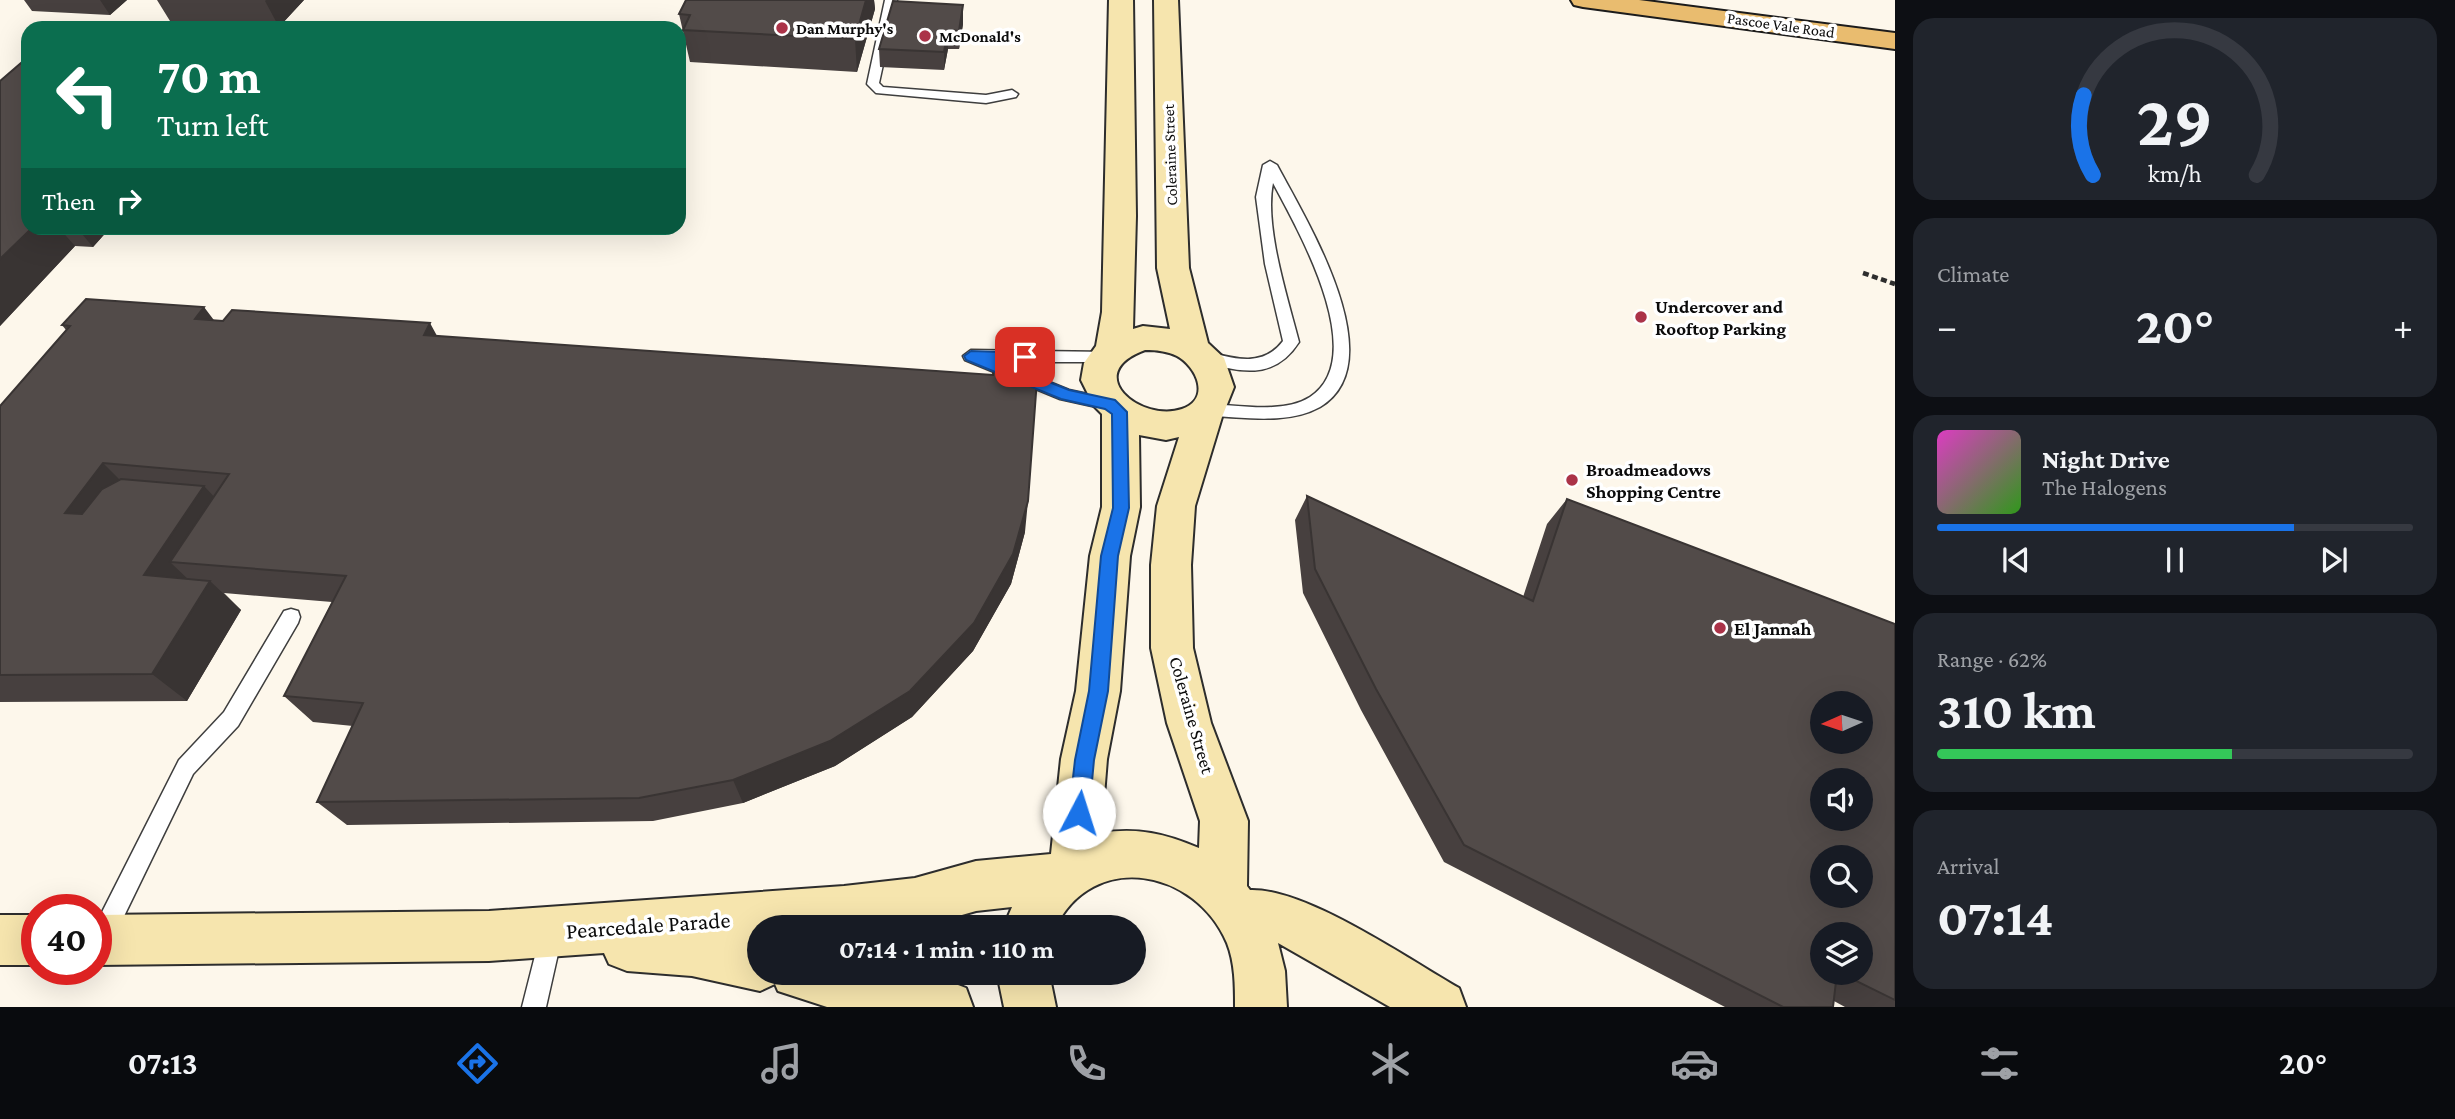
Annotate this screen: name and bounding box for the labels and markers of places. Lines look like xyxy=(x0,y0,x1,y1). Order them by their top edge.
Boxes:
marker: Dan Murphy's xyxy=(774,20,790,36)
place label: Dan Murphy's xyxy=(796,20,894,37)
marker: McDonald's xyxy=(917,28,933,44)
place label: McDonald's xyxy=(939,28,1021,45)
place label: Undercover and Rooftop Parking xyxy=(1655,296,1786,339)
marker: Undercover and Rooftop Parking xyxy=(1633,309,1649,325)
pin xyxy=(995,327,1055,387)
place label: Broadmeadows Shopping Centre xyxy=(1586,459,1721,502)
marker: Broadmeadows Shopping Centre xyxy=(1564,472,1580,488)
place label: El Jannah xyxy=(1734,618,1812,639)
marker: El Jannah xyxy=(1712,620,1728,636)

